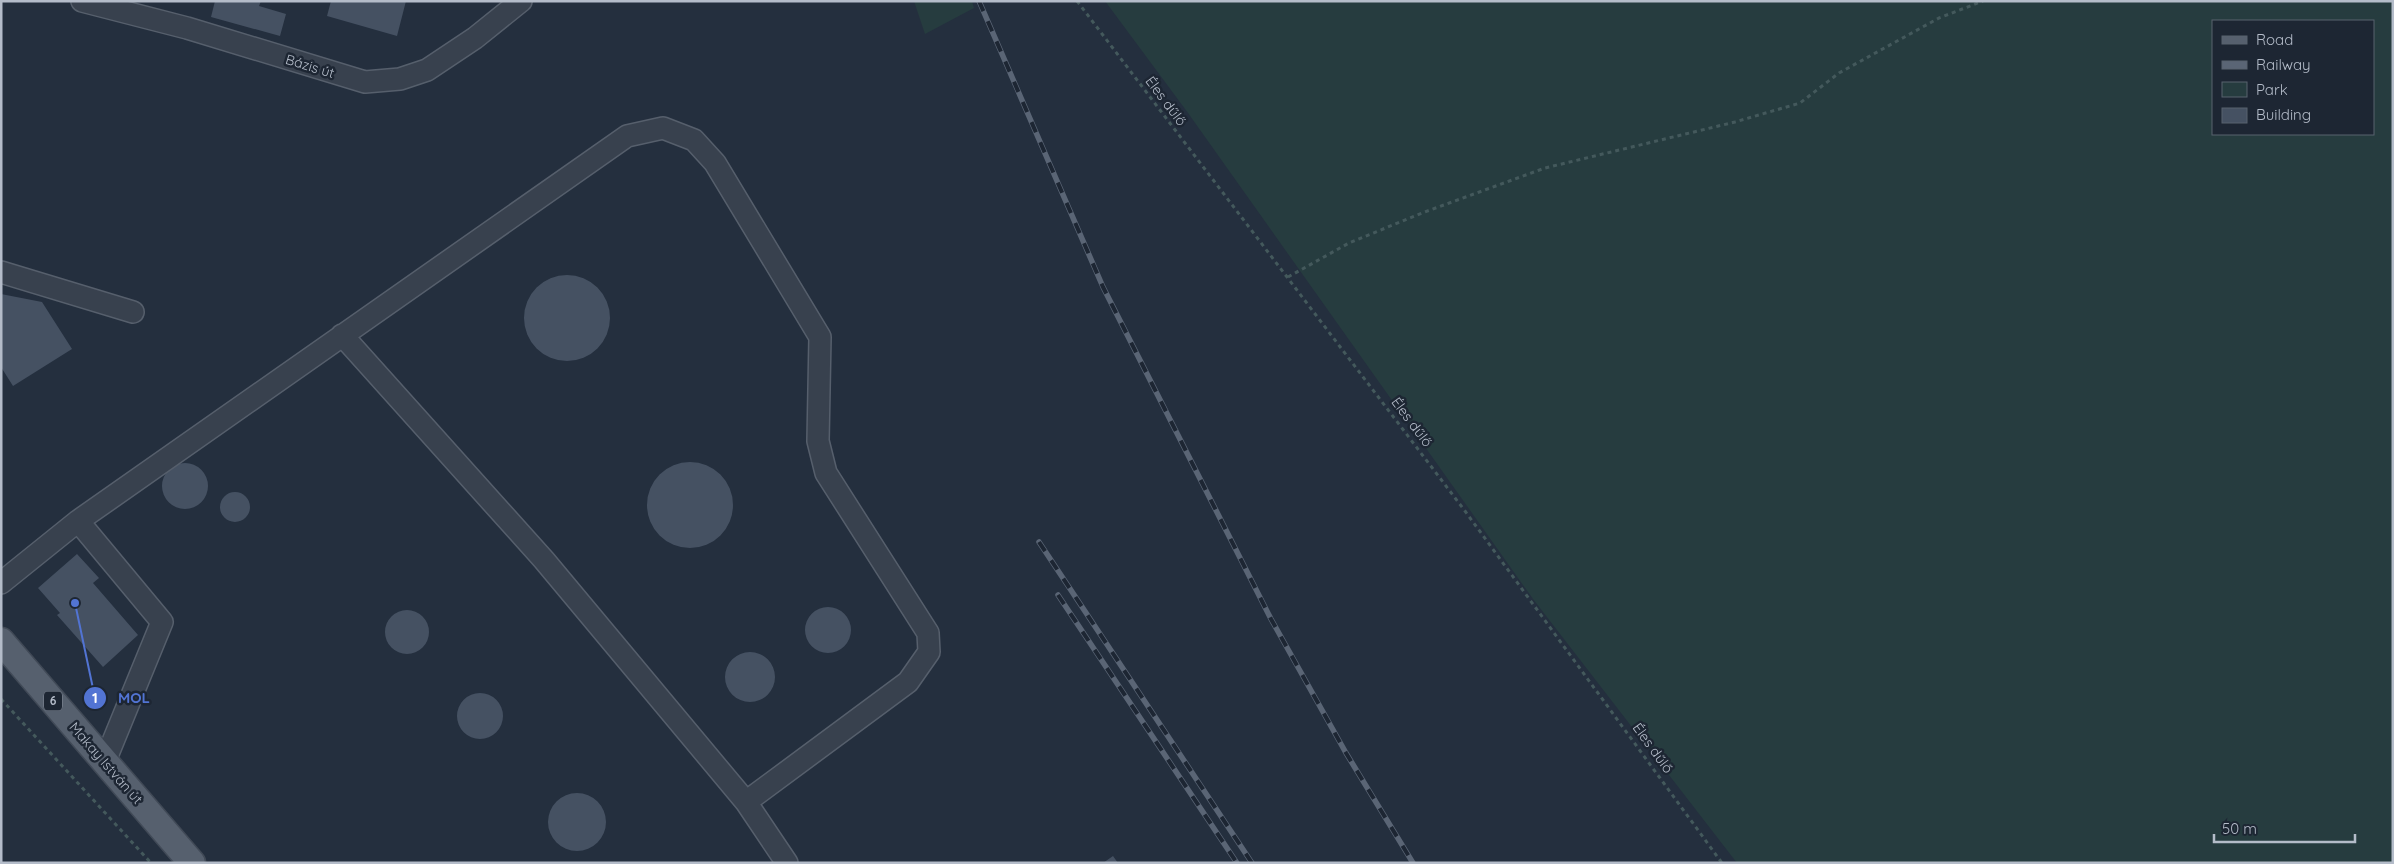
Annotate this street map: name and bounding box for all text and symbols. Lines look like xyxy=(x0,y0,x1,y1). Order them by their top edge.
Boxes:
legend xyxy=(2212,20,2374,135)
text: Road xyxy=(2256,30,2293,49)
street label: Bázis út xyxy=(283,50,337,82)
text: Railway xyxy=(2256,55,2311,74)
street label: Éles dűlő xyxy=(1141,73,1191,129)
text: Park xyxy=(2256,80,2288,99)
text: Building xyxy=(2256,105,2311,124)
street label: Éles dűlő xyxy=(1387,394,1437,450)
callout: MOL xyxy=(83,683,160,713)
text: 1 xyxy=(92,688,98,707)
text: MOL xyxy=(118,688,150,707)
road number: 6 xyxy=(44,691,62,710)
street label: Makay István út xyxy=(65,718,147,808)
street label: Éles dűlő xyxy=(1629,719,1677,777)
scale bar xyxy=(2214,812,2355,844)
text: 50 m xyxy=(2222,819,2257,838)

